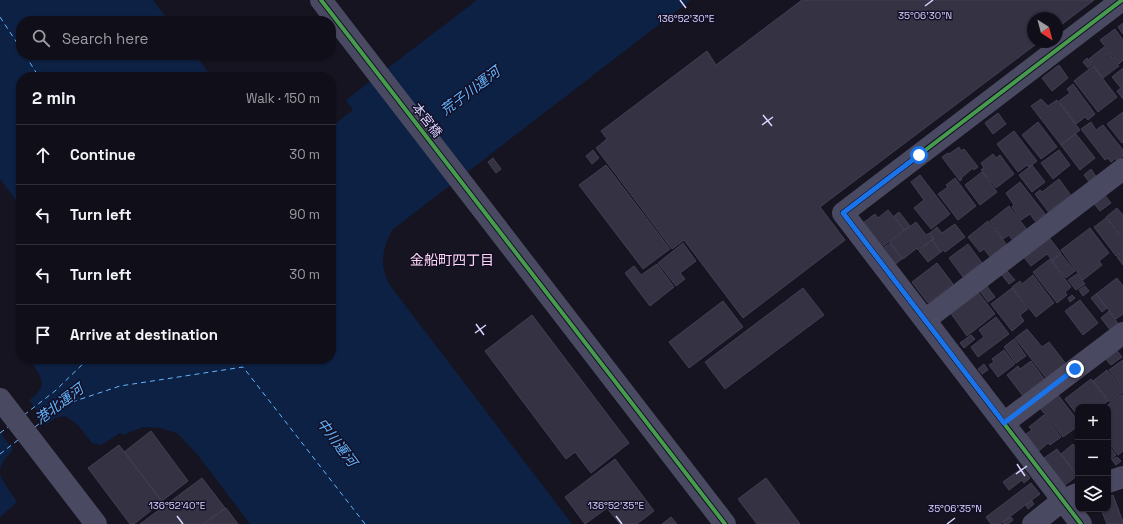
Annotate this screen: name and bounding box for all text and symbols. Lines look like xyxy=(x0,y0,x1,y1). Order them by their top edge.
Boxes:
text: 35°06'30"N xyxy=(898,9,952,22)
text: 136°52'30"E xyxy=(658,12,715,25)
north arrow xyxy=(1027,12,1063,48)
search box xyxy=(16,16,336,60)
icon: search xyxy=(30,27,52,49)
text: Search here xyxy=(62,29,148,48)
water label: 荒子川運河 xyxy=(437,61,506,119)
text: 2 min xyxy=(32,87,76,109)
text: Walk · 150 m xyxy=(246,90,320,107)
street label: 本宮橋 xyxy=(408,99,446,141)
icon: ahead xyxy=(32,144,54,166)
text: Continue xyxy=(70,145,136,164)
text: 30 m xyxy=(289,146,320,163)
route start xyxy=(910,146,928,164)
icon: left xyxy=(32,204,54,226)
text: Turn left xyxy=(70,205,132,224)
text: 90 m xyxy=(289,206,320,223)
district label: 金船町四丁目 xyxy=(410,251,494,269)
icon: left xyxy=(32,264,54,286)
text: Turn left xyxy=(70,265,132,284)
text: 30 m xyxy=(289,266,320,283)
icon: arrive xyxy=(32,324,54,346)
text: Arrive at destination xyxy=(70,325,218,344)
route end xyxy=(1066,360,1084,378)
water label: 港北運河 xyxy=(31,378,89,428)
map controls xyxy=(1075,404,1111,512)
button: + xyxy=(1075,404,1111,440)
water label: 中川運河 xyxy=(313,414,363,472)
button: − xyxy=(1075,440,1111,476)
button: layers xyxy=(1075,476,1111,512)
text: 136°52'40"E xyxy=(149,499,206,512)
text: 136°52'35"E xyxy=(588,499,645,512)
text: 35°06'35"N xyxy=(928,502,982,515)

